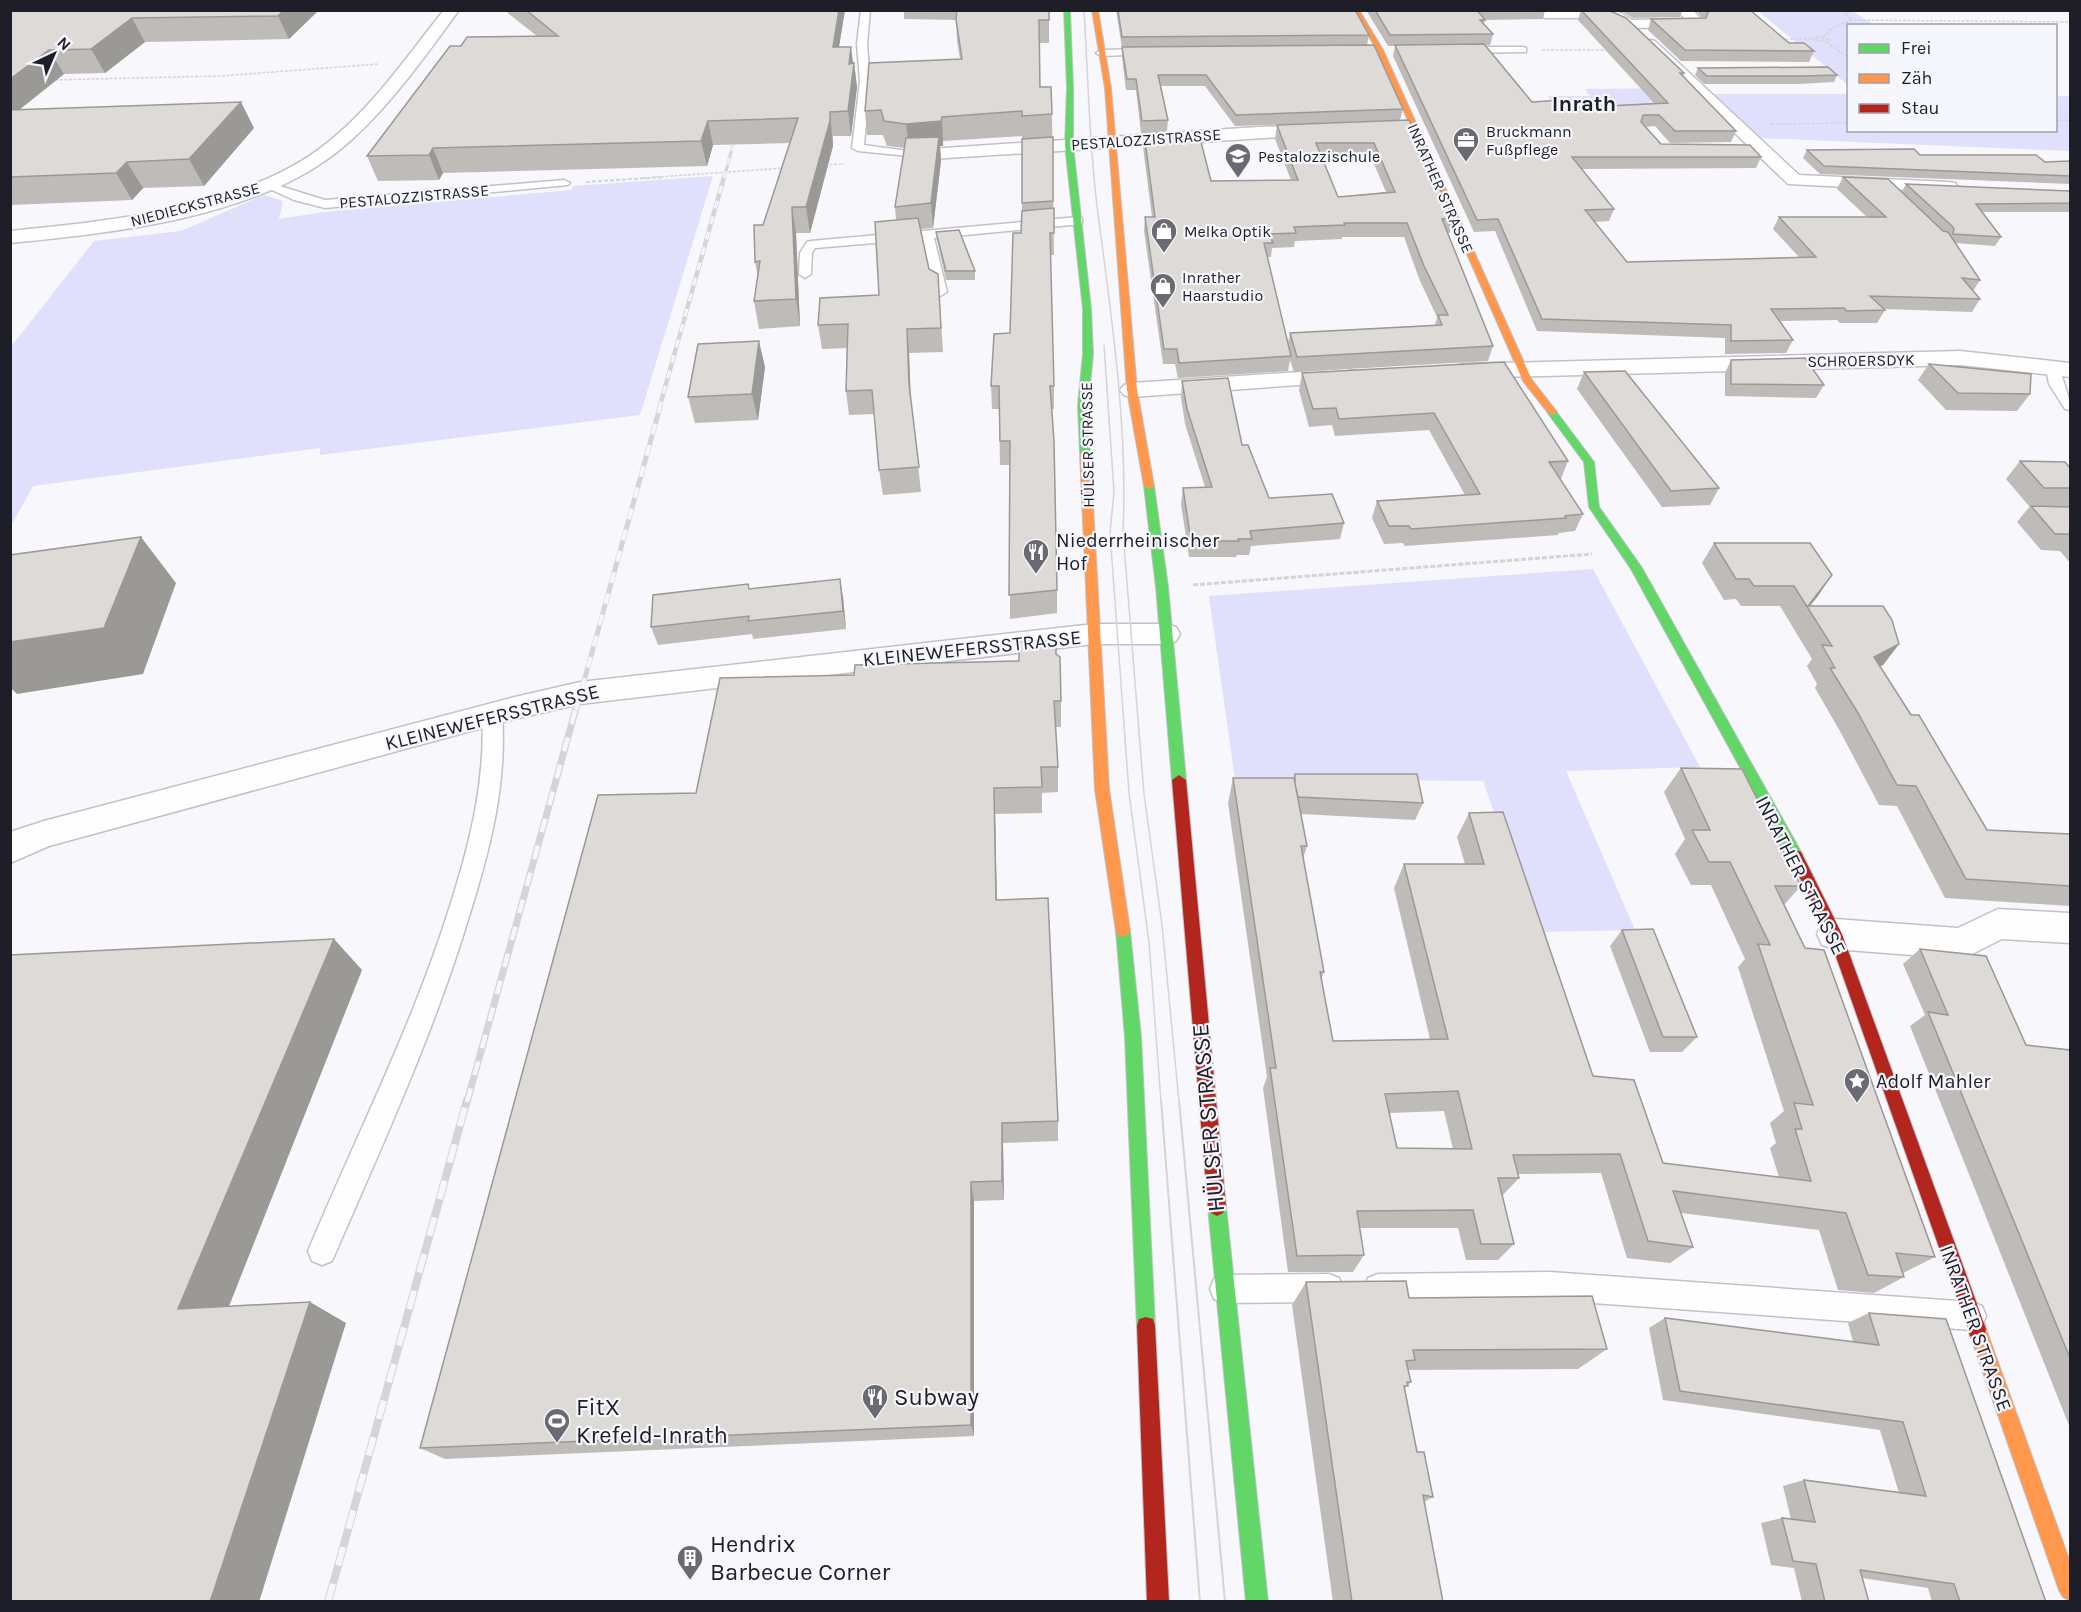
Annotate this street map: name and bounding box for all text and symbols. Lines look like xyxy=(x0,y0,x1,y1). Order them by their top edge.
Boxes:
north arrow xyxy=(24,24,84,84)
legend xyxy=(1847,24,2057,132)
text: N xyxy=(53,33,75,54)
text: Frei xyxy=(1901,37,1932,59)
text: Zäh xyxy=(1901,67,1932,89)
district label: Inrath xyxy=(1552,91,1616,117)
text: Stau xyxy=(1901,97,1939,119)
street label: INRATHER STRASSE xyxy=(1403,120,1478,256)
place label: Bruckmann Fußpflege xyxy=(1486,122,1572,159)
street label: PESTALOZZISTRASSE xyxy=(1070,125,1222,154)
office icon: Bruckmann Fußpflege xyxy=(1451,125,1481,163)
school or university icon: Pestalozzischule xyxy=(1223,141,1253,179)
place label: Pestalozzischule xyxy=(1258,147,1380,166)
street label: NIEDIECKSTRASSE xyxy=(128,178,262,231)
street label: PESTALOZZISTRASSE xyxy=(338,180,490,213)
shop icon: Melka Optik xyxy=(1149,216,1179,254)
place label: Melka Optik xyxy=(1184,222,1271,241)
place label: Inrather Haarstudio xyxy=(1182,268,1263,305)
shop icon: Inrather Haarstudio xyxy=(1148,271,1178,309)
street label: SCHROERSDYK xyxy=(1807,350,1915,371)
street label: HÜLSER STRASSE xyxy=(1077,382,1098,508)
place label: Niederrheinischer Hof xyxy=(1056,529,1220,575)
restaurant icon: Niederrheinischer Hof xyxy=(1021,537,1051,575)
street label: KLEINEWEFERSSTRASSE xyxy=(862,626,1083,671)
street label: KLEINEWEFERSSTRASSE xyxy=(383,680,601,755)
street label: INRATHER STRASSE xyxy=(1751,792,1851,958)
street label: HÜLSER STRASSE xyxy=(1186,1023,1230,1213)
place icon: Adolf Mahler xyxy=(1842,1066,1872,1104)
place label: Adolf Mahler xyxy=(1876,1070,1991,1093)
street label: INRATHER STRASSE xyxy=(1935,1242,2016,1414)
restaurant icon: Subway xyxy=(860,1382,890,1420)
place label: Subway xyxy=(894,1383,979,1411)
place label: FitX Krefeld-Inrath xyxy=(576,1393,728,1449)
sports icon: FitX Krefeld-Inrath xyxy=(542,1406,572,1444)
place label: Hendrix Barbecue Corner xyxy=(710,1530,891,1586)
building icon: Hendrix Barbecue Corner xyxy=(675,1543,705,1581)

